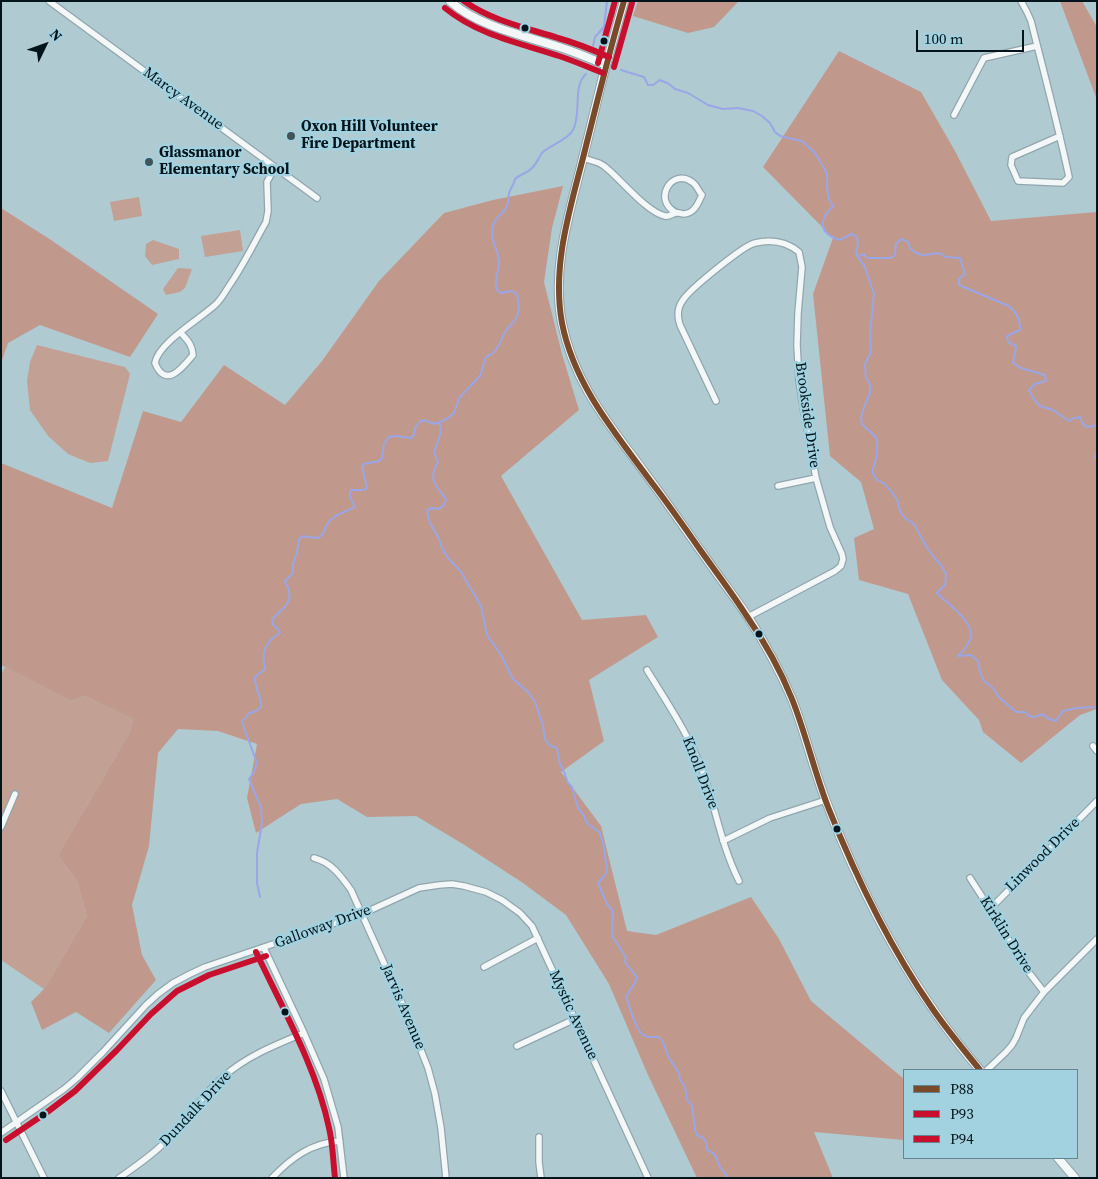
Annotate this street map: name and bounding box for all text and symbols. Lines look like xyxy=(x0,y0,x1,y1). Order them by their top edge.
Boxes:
north arrow xyxy=(20,20,70,70)
scale bar xyxy=(918,20,1026,52)
unlabelled marker xyxy=(520,23,530,33)
text: N xyxy=(45,24,67,45)
text: 100 m xyxy=(924,28,964,49)
unlabelled marker xyxy=(599,36,609,46)
street label: Marcy Avenue xyxy=(139,64,227,134)
place label: Oxon Hill Volunteer Fire Department xyxy=(301,118,438,153)
marker: Oxon Hill Volunteer Fire Department xyxy=(285,130,297,142)
place label: Glassmanor Elementary School xyxy=(159,144,289,179)
marker: Glassmanor Elementary School xyxy=(143,156,155,168)
street label: Brookside Drive xyxy=(791,361,823,469)
unlabelled marker xyxy=(754,629,764,639)
street label: Knoll Drive xyxy=(678,734,722,812)
street label: Linwood Drive xyxy=(1002,814,1084,896)
unlabelled marker xyxy=(832,824,842,834)
street label: Kirklin Drive xyxy=(975,894,1037,976)
street label: Galloway Drive xyxy=(272,901,374,953)
street label: Jarvis Avenue xyxy=(377,962,429,1052)
street label: Mystic Avenue xyxy=(544,967,602,1063)
unlabelled marker xyxy=(280,1007,290,1017)
street label: Dundalk Drive xyxy=(156,1067,236,1151)
legend xyxy=(903,1069,1078,1159)
text: P88 xyxy=(950,1078,974,1099)
text: P93 xyxy=(950,1103,974,1124)
unlabelled marker xyxy=(38,1110,48,1120)
text: P94 xyxy=(950,1128,974,1149)

